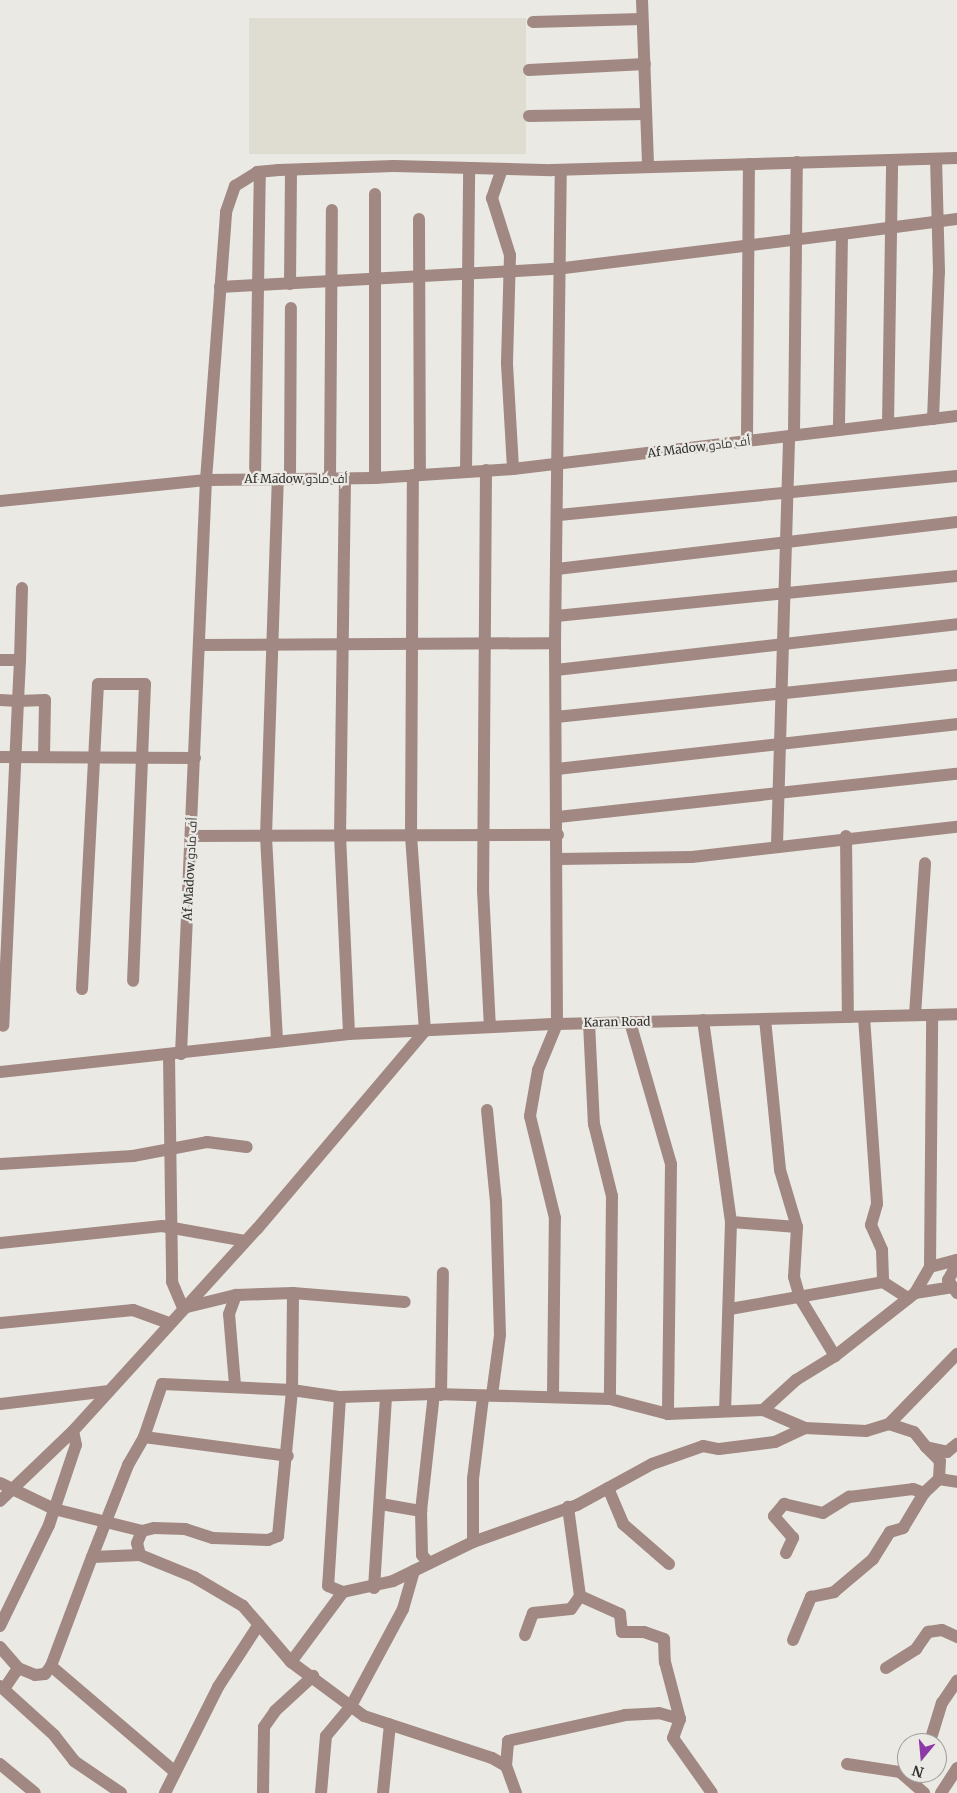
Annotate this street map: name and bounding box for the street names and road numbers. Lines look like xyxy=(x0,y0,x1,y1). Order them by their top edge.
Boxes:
street label: Af Madow أف مادو xyxy=(647,434,751,460)
street label: Af Madow أف مادو xyxy=(244,472,348,486)
street label: Af Madow أف مادو xyxy=(180,817,200,921)
street label: Karan Road xyxy=(584,1014,650,1030)

